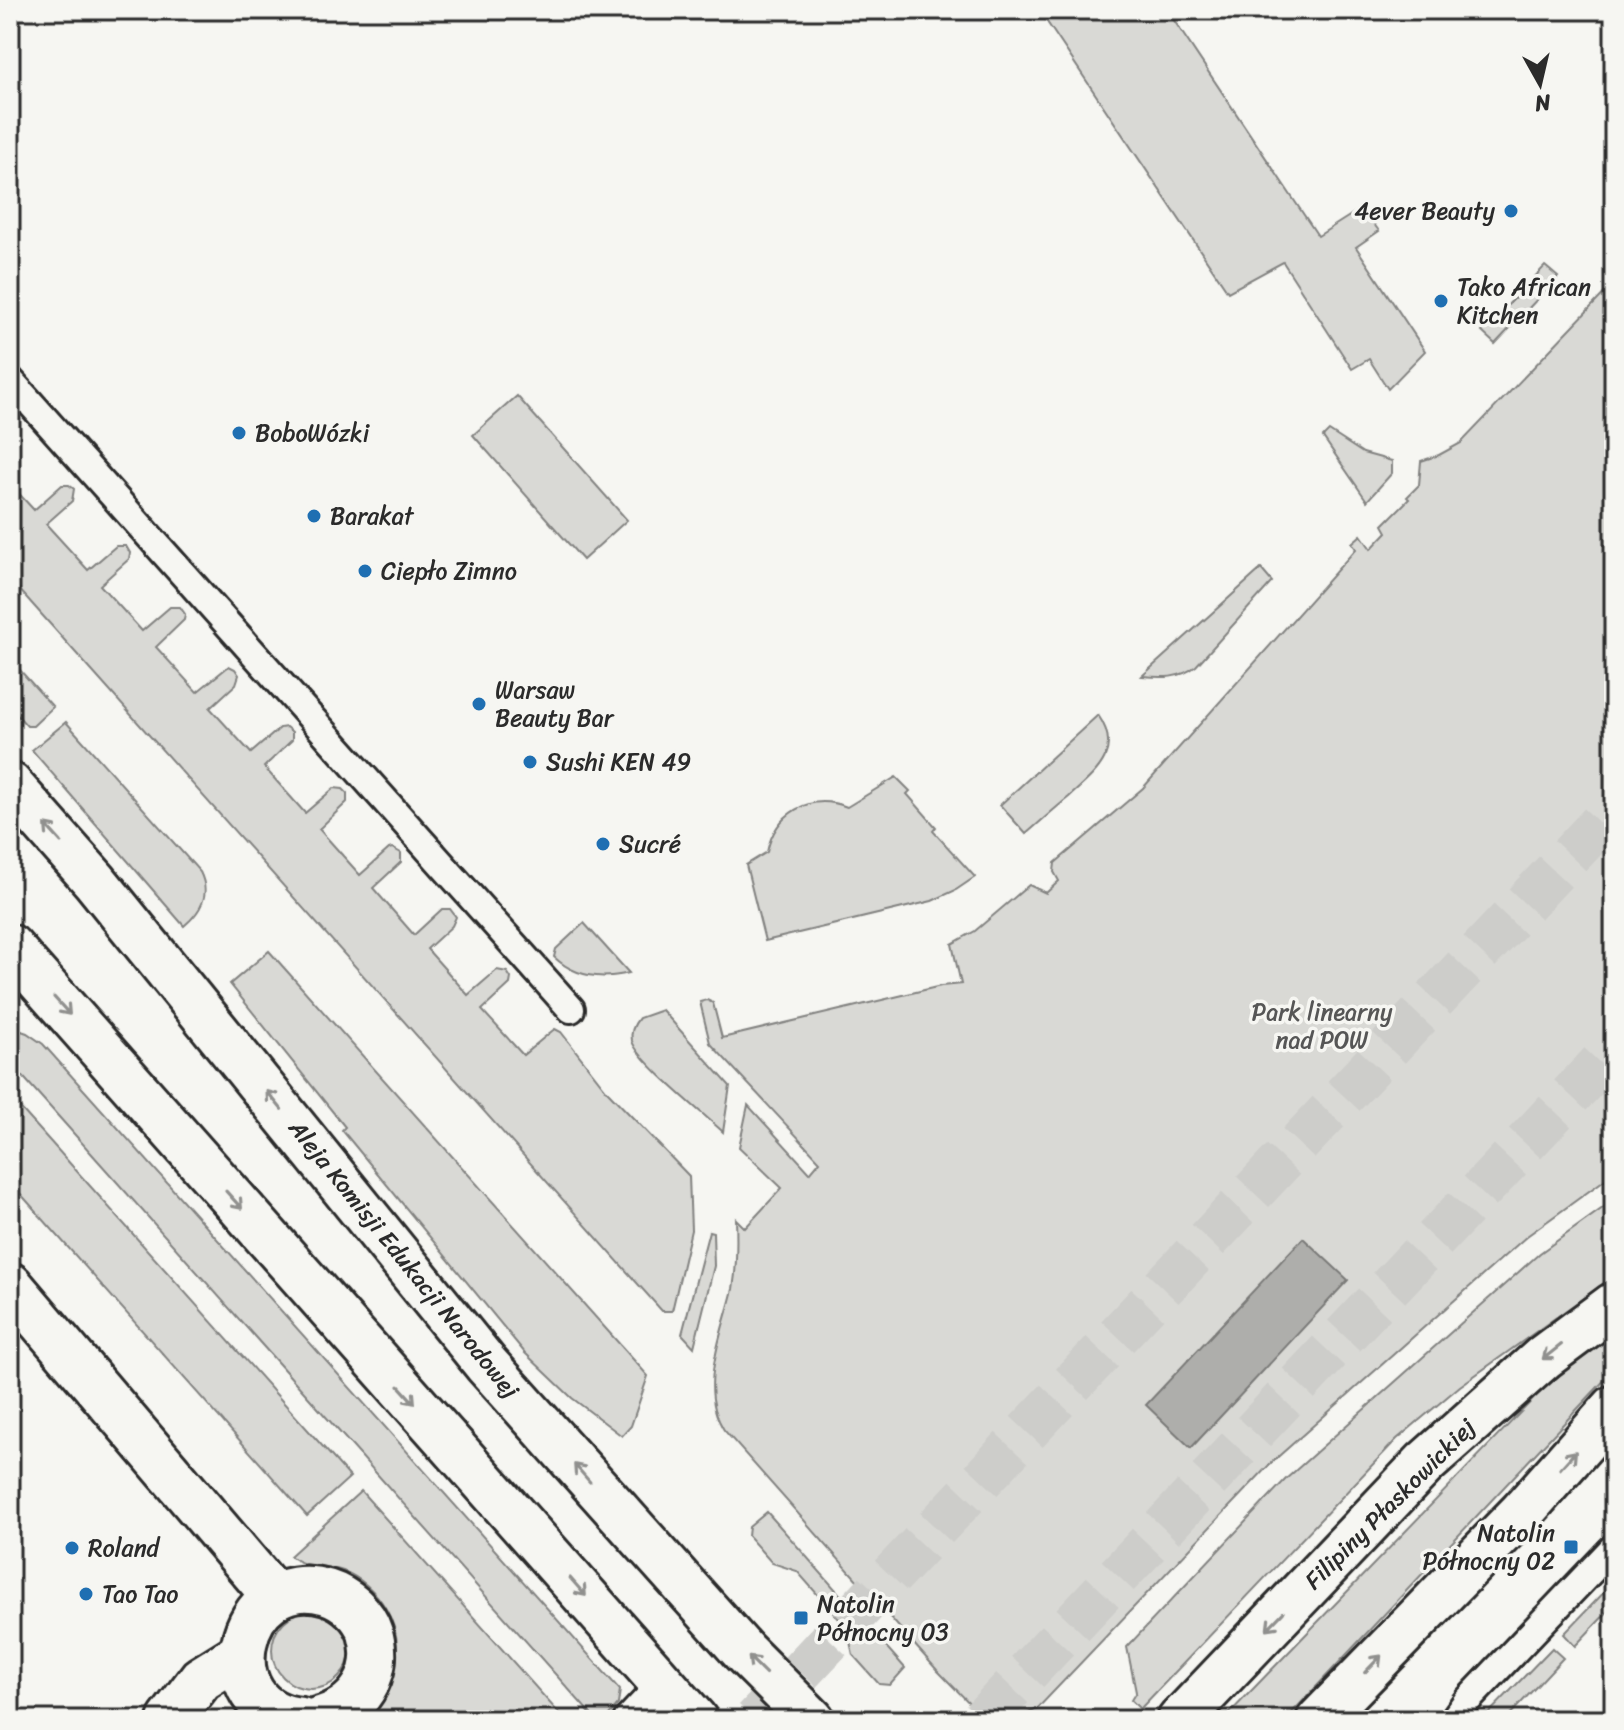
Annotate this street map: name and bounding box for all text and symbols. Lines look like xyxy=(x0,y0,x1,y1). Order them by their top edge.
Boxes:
north arrow xyxy=(1500,44,1580,124)
text: N xyxy=(1532,83,1554,124)
place label: 4ever Beauty xyxy=(1354,190,1496,232)
marker: 4ever Beauty xyxy=(1502,202,1520,220)
place label: Tako African Kitchen xyxy=(1457,266,1591,336)
marker: Tako African Kitchen xyxy=(1432,292,1450,310)
place label: BoboWózki xyxy=(255,412,370,454)
marker: BoboWózki xyxy=(230,424,248,442)
place label: Barakat xyxy=(330,495,415,537)
marker: Barakat xyxy=(305,507,323,525)
place label: Ciepło Zimno xyxy=(381,550,517,592)
marker: Ciepło Zimno xyxy=(356,562,374,580)
place label: Warsaw Beauty Bar xyxy=(495,669,615,739)
marker: Warsaw Beauty Bar xyxy=(470,695,488,713)
place label: Sushi KEN 49 xyxy=(546,741,691,783)
marker: Sushi KEN 49 xyxy=(521,753,539,771)
place label: Sucré xyxy=(619,823,681,865)
one-way arrow xyxy=(44,824,62,844)
marker: Sucré xyxy=(594,835,612,853)
park label: Park linearny nad POW xyxy=(1252,991,1393,1061)
one-way arrow xyxy=(53,995,71,1015)
one-way arrow xyxy=(265,1090,283,1111)
street label: Aleja Komisji Edukacji Narodowej xyxy=(277,1109,531,1408)
one-way arrow xyxy=(225,1190,243,1210)
one-way arrow xyxy=(1542,1343,1563,1360)
one-way arrow xyxy=(398,1384,416,1404)
street label: Filipiny Płaskowickiej xyxy=(1294,1408,1486,1600)
one-way arrow xyxy=(1559,1451,1577,1471)
one-way arrow xyxy=(573,1464,591,1484)
place label: Natolin Północny 02 xyxy=(1423,1512,1555,1582)
place label: Roland xyxy=(88,1527,161,1569)
marker: Natolin Północny 02 xyxy=(1562,1538,1580,1556)
marker: Roland xyxy=(63,1539,81,1557)
place label: Tao Tao xyxy=(102,1573,179,1615)
one-way arrow xyxy=(569,1577,587,1597)
place label: Natolin Północny 03 xyxy=(817,1583,949,1653)
marker: Tao Tao xyxy=(77,1585,95,1603)
marker: Natolin Północny 03 xyxy=(792,1609,810,1627)
one-way arrow xyxy=(1265,1611,1284,1631)
one-way arrow xyxy=(1363,1655,1382,1674)
one-way arrow xyxy=(748,1656,767,1675)

